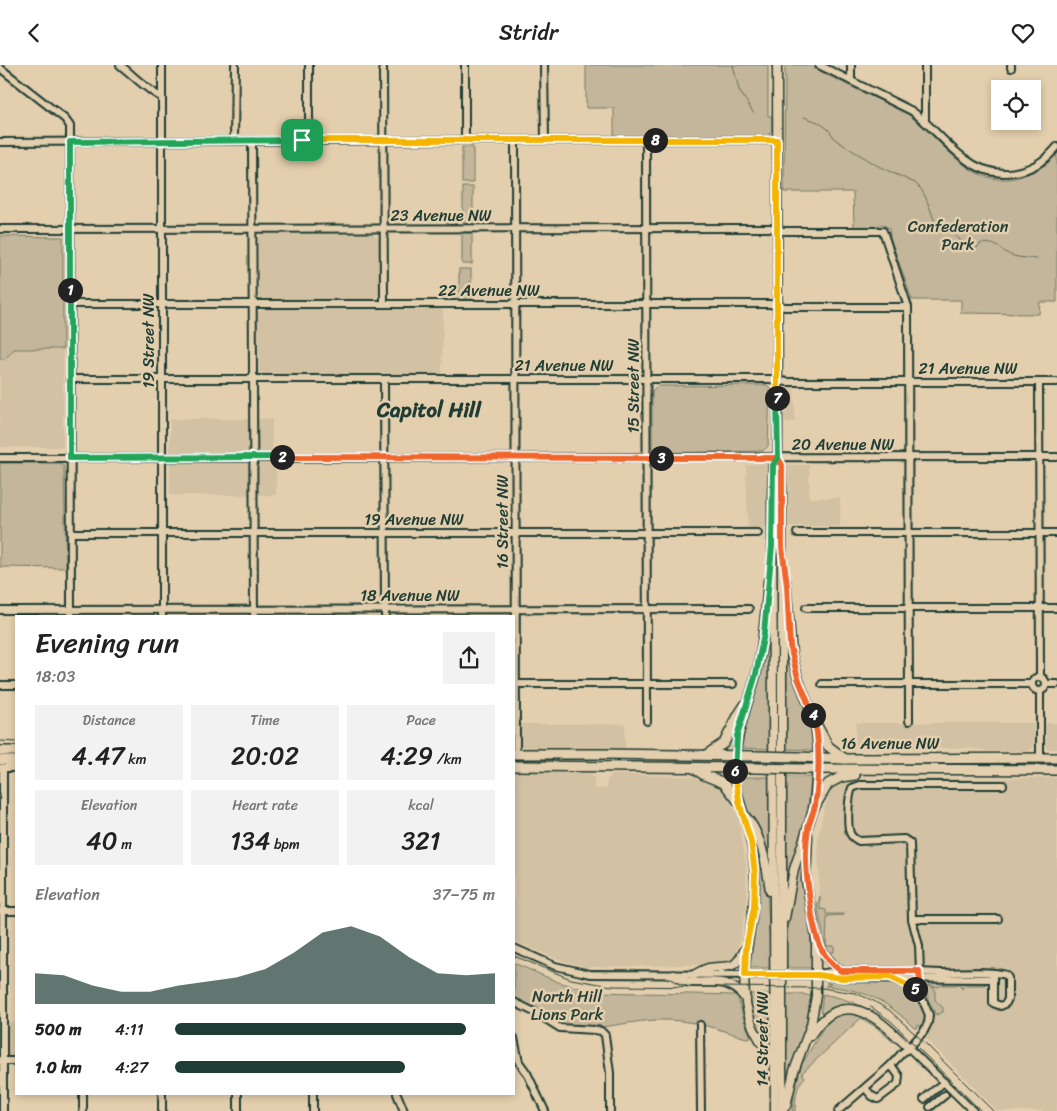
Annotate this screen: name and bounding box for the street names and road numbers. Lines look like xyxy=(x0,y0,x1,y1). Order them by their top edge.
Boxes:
street label: 23 Avenue NW xyxy=(390,201,492,230)
street label: 22 Avenue NW xyxy=(438,276,540,305)
street label: 19 Street NW xyxy=(134,293,163,389)
street label: 15 Street NW xyxy=(619,338,648,434)
street label: 21 Avenue NW xyxy=(514,351,614,380)
street label: 21 Avenue NW xyxy=(918,354,1018,383)
street label: 20 Avenue NW xyxy=(792,430,895,459)
street label: 16 Street NW xyxy=(488,474,517,569)
street label: 19 Avenue NW xyxy=(364,505,464,534)
street label: 18 Avenue NW xyxy=(360,581,460,610)
street label: 16 Avenue NW xyxy=(841,729,940,758)
street label: 14 Street NW xyxy=(748,991,777,1087)

